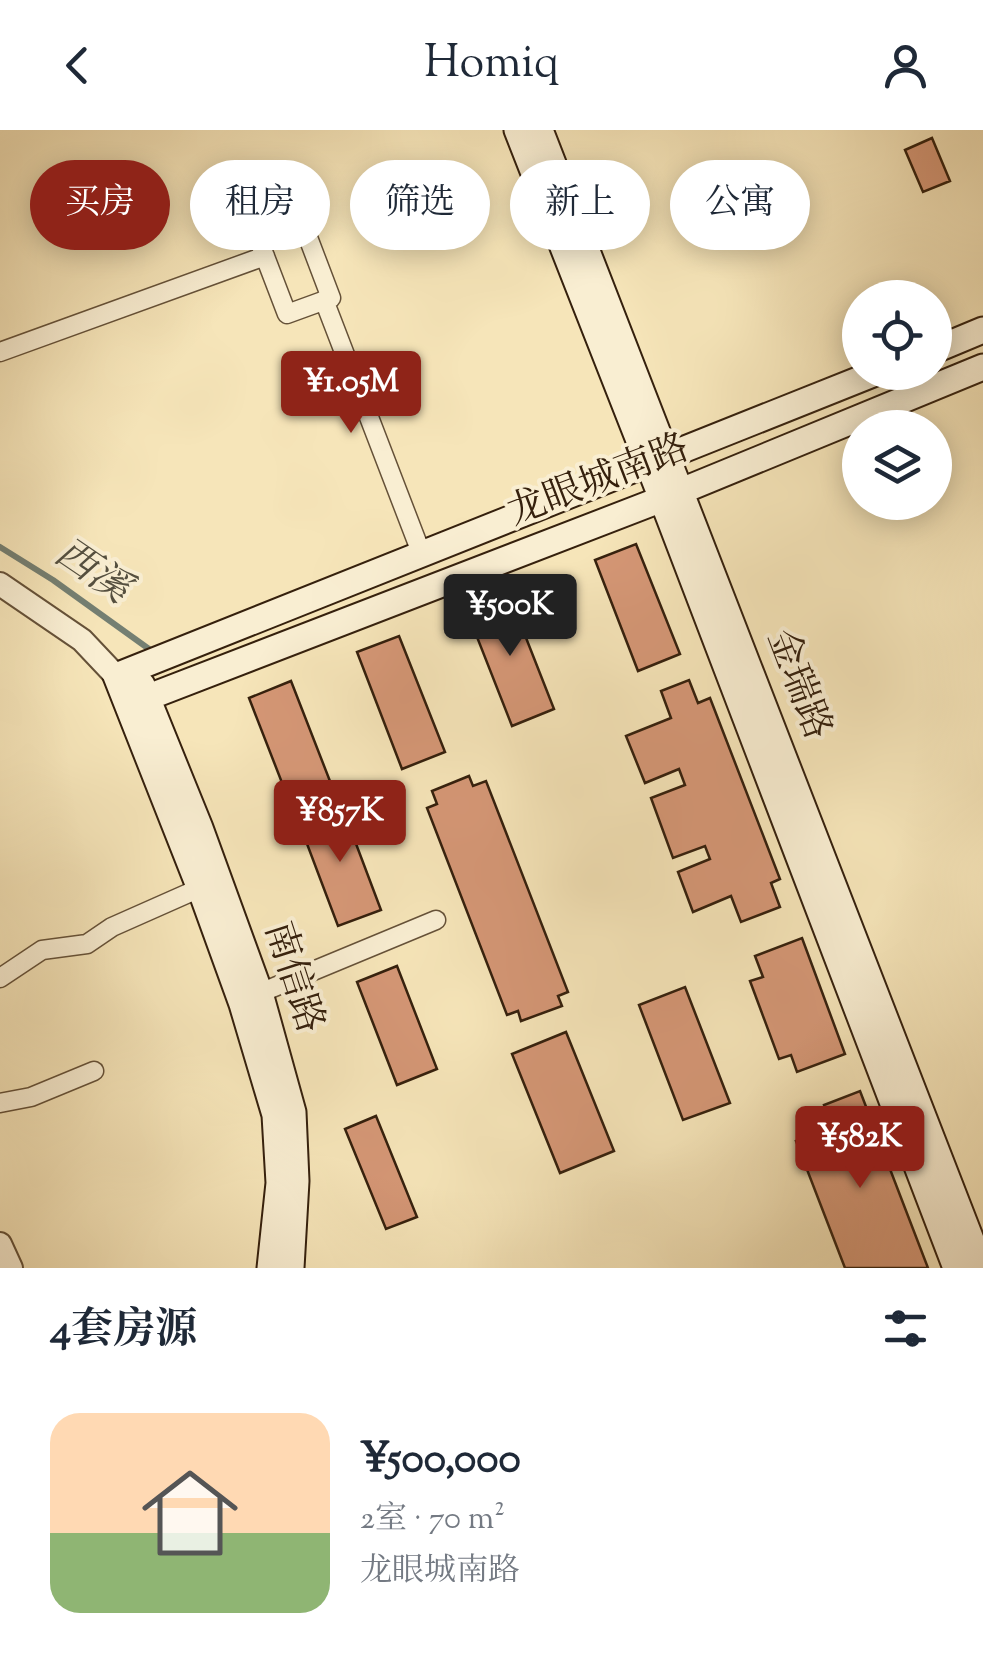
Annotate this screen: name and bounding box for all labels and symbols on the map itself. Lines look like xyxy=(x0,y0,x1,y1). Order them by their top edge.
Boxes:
pin: ¥1.05M xyxy=(270,351,432,436)
street label: 龙眼城南路 xyxy=(501,423,697,541)
water label: 西溪 xyxy=(42,527,143,621)
pin: ¥500K xyxy=(440,574,580,659)
street label: 金瑞路 xyxy=(751,622,843,748)
pin: ¥857K xyxy=(270,780,410,865)
street label: 南信路 xyxy=(249,915,335,1041)
pin: ¥582K xyxy=(790,1106,930,1191)

